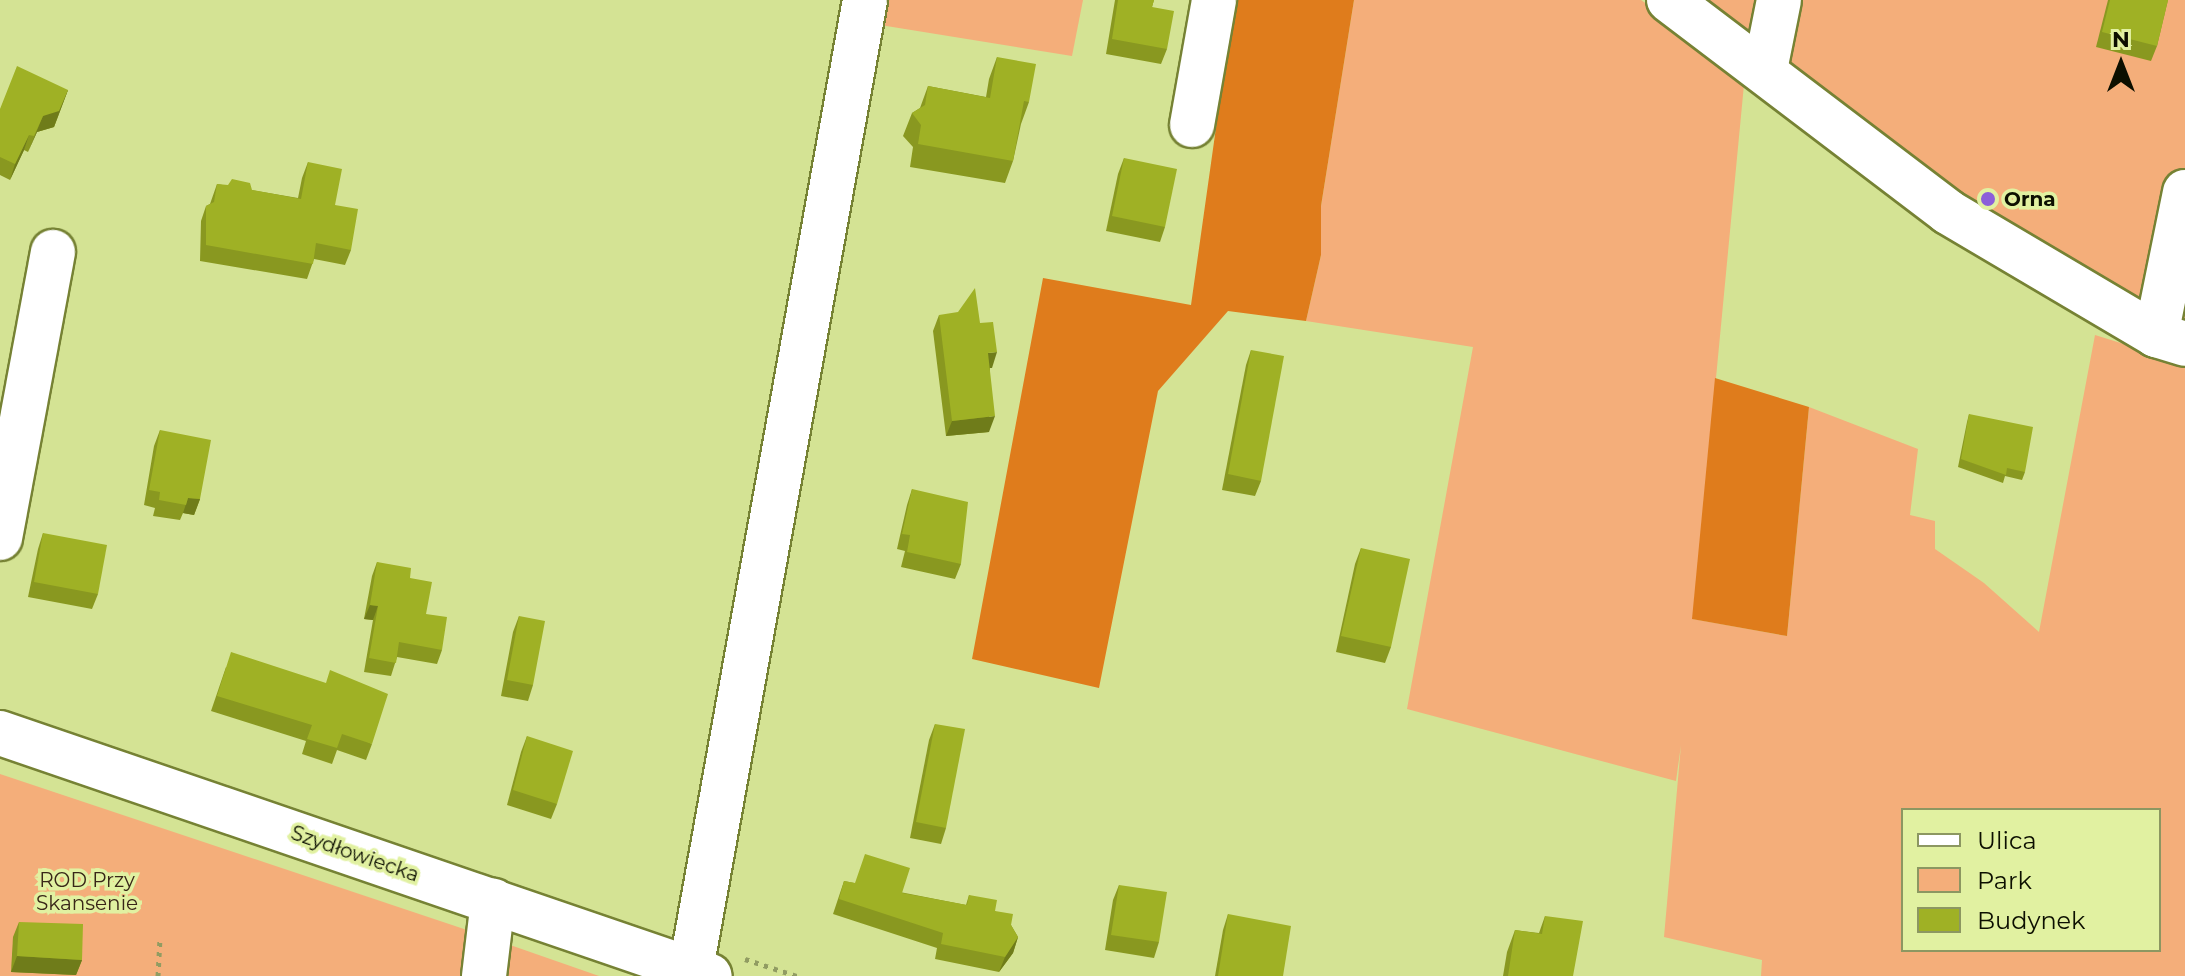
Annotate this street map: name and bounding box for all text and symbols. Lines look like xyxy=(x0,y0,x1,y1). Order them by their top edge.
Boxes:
north arrow xyxy=(2081,24,2161,104)
text: N xyxy=(2112,26,2130,53)
place label: Orna xyxy=(2004,187,2056,211)
marker: Orna xyxy=(1979,190,1997,208)
legend xyxy=(1901,808,2161,952)
street label: Szydłowiecka xyxy=(288,821,422,887)
text: Ulica xyxy=(1977,826,2037,855)
text: Park xyxy=(1977,866,2032,895)
park label: ROD Przy Skansenie xyxy=(36,868,138,915)
text: Budynek xyxy=(1977,906,2085,935)

